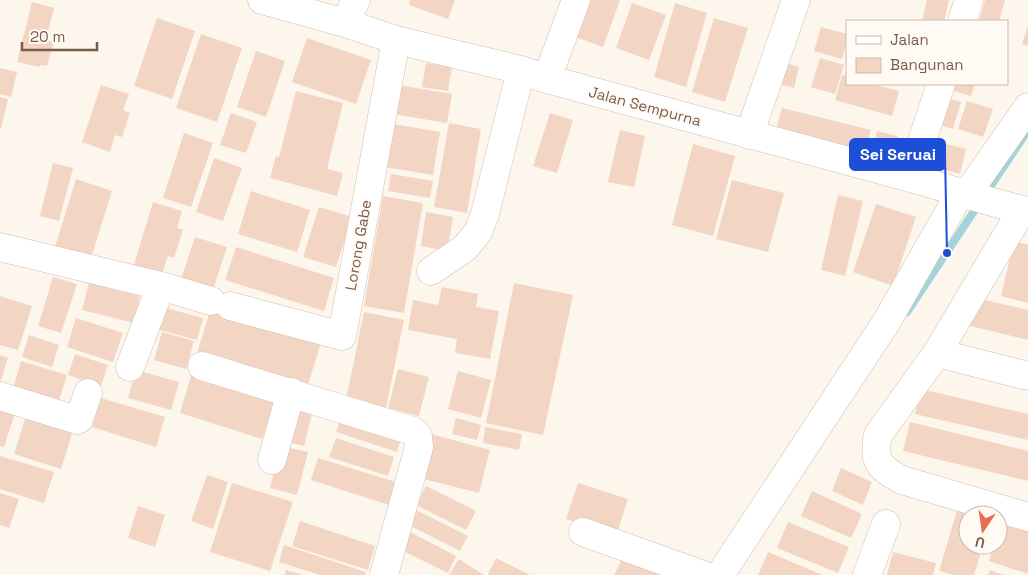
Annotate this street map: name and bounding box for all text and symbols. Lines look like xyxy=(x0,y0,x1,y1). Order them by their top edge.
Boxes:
scale bar xyxy=(22,20,98,52)
legend xyxy=(846,20,1008,85)
text: 20 m xyxy=(30,27,65,46)
text: Jalan xyxy=(890,30,929,49)
text: Bangunan xyxy=(890,55,964,74)
street label: Jalan Sempurna xyxy=(587,82,704,130)
callout: Sei Seruai xyxy=(850,139,945,170)
text: Sei Seruai xyxy=(860,144,936,165)
street label: Lorong Gabe xyxy=(341,198,375,292)
north arrow xyxy=(958,505,1008,555)
text: U xyxy=(973,533,987,552)

